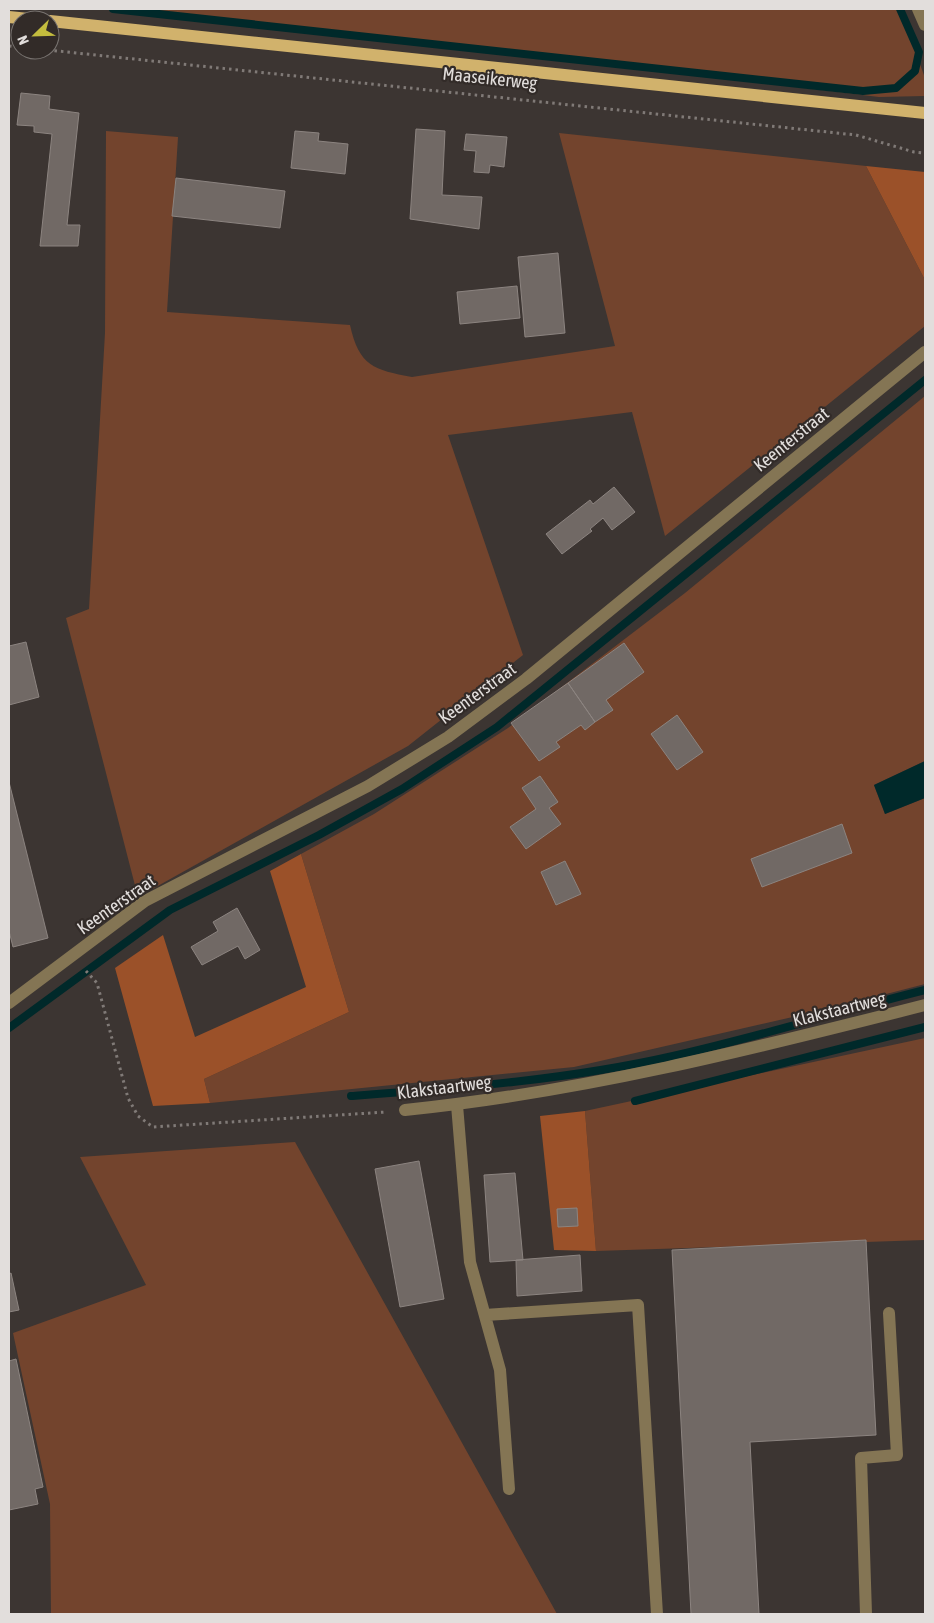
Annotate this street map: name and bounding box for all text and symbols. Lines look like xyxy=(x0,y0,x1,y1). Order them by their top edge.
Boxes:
north arrow xyxy=(10,10,60,60)
text: N xyxy=(14,33,32,47)
street label: Maaseikerweg xyxy=(442,63,539,93)
street label: Keenterstraat xyxy=(749,402,833,476)
street label: Keenterstraat xyxy=(434,658,520,728)
street label: Keenterstraat xyxy=(73,869,159,939)
street label: Klakstaartweg xyxy=(790,987,888,1031)
street label: Klakstaartweg xyxy=(396,1071,493,1103)

